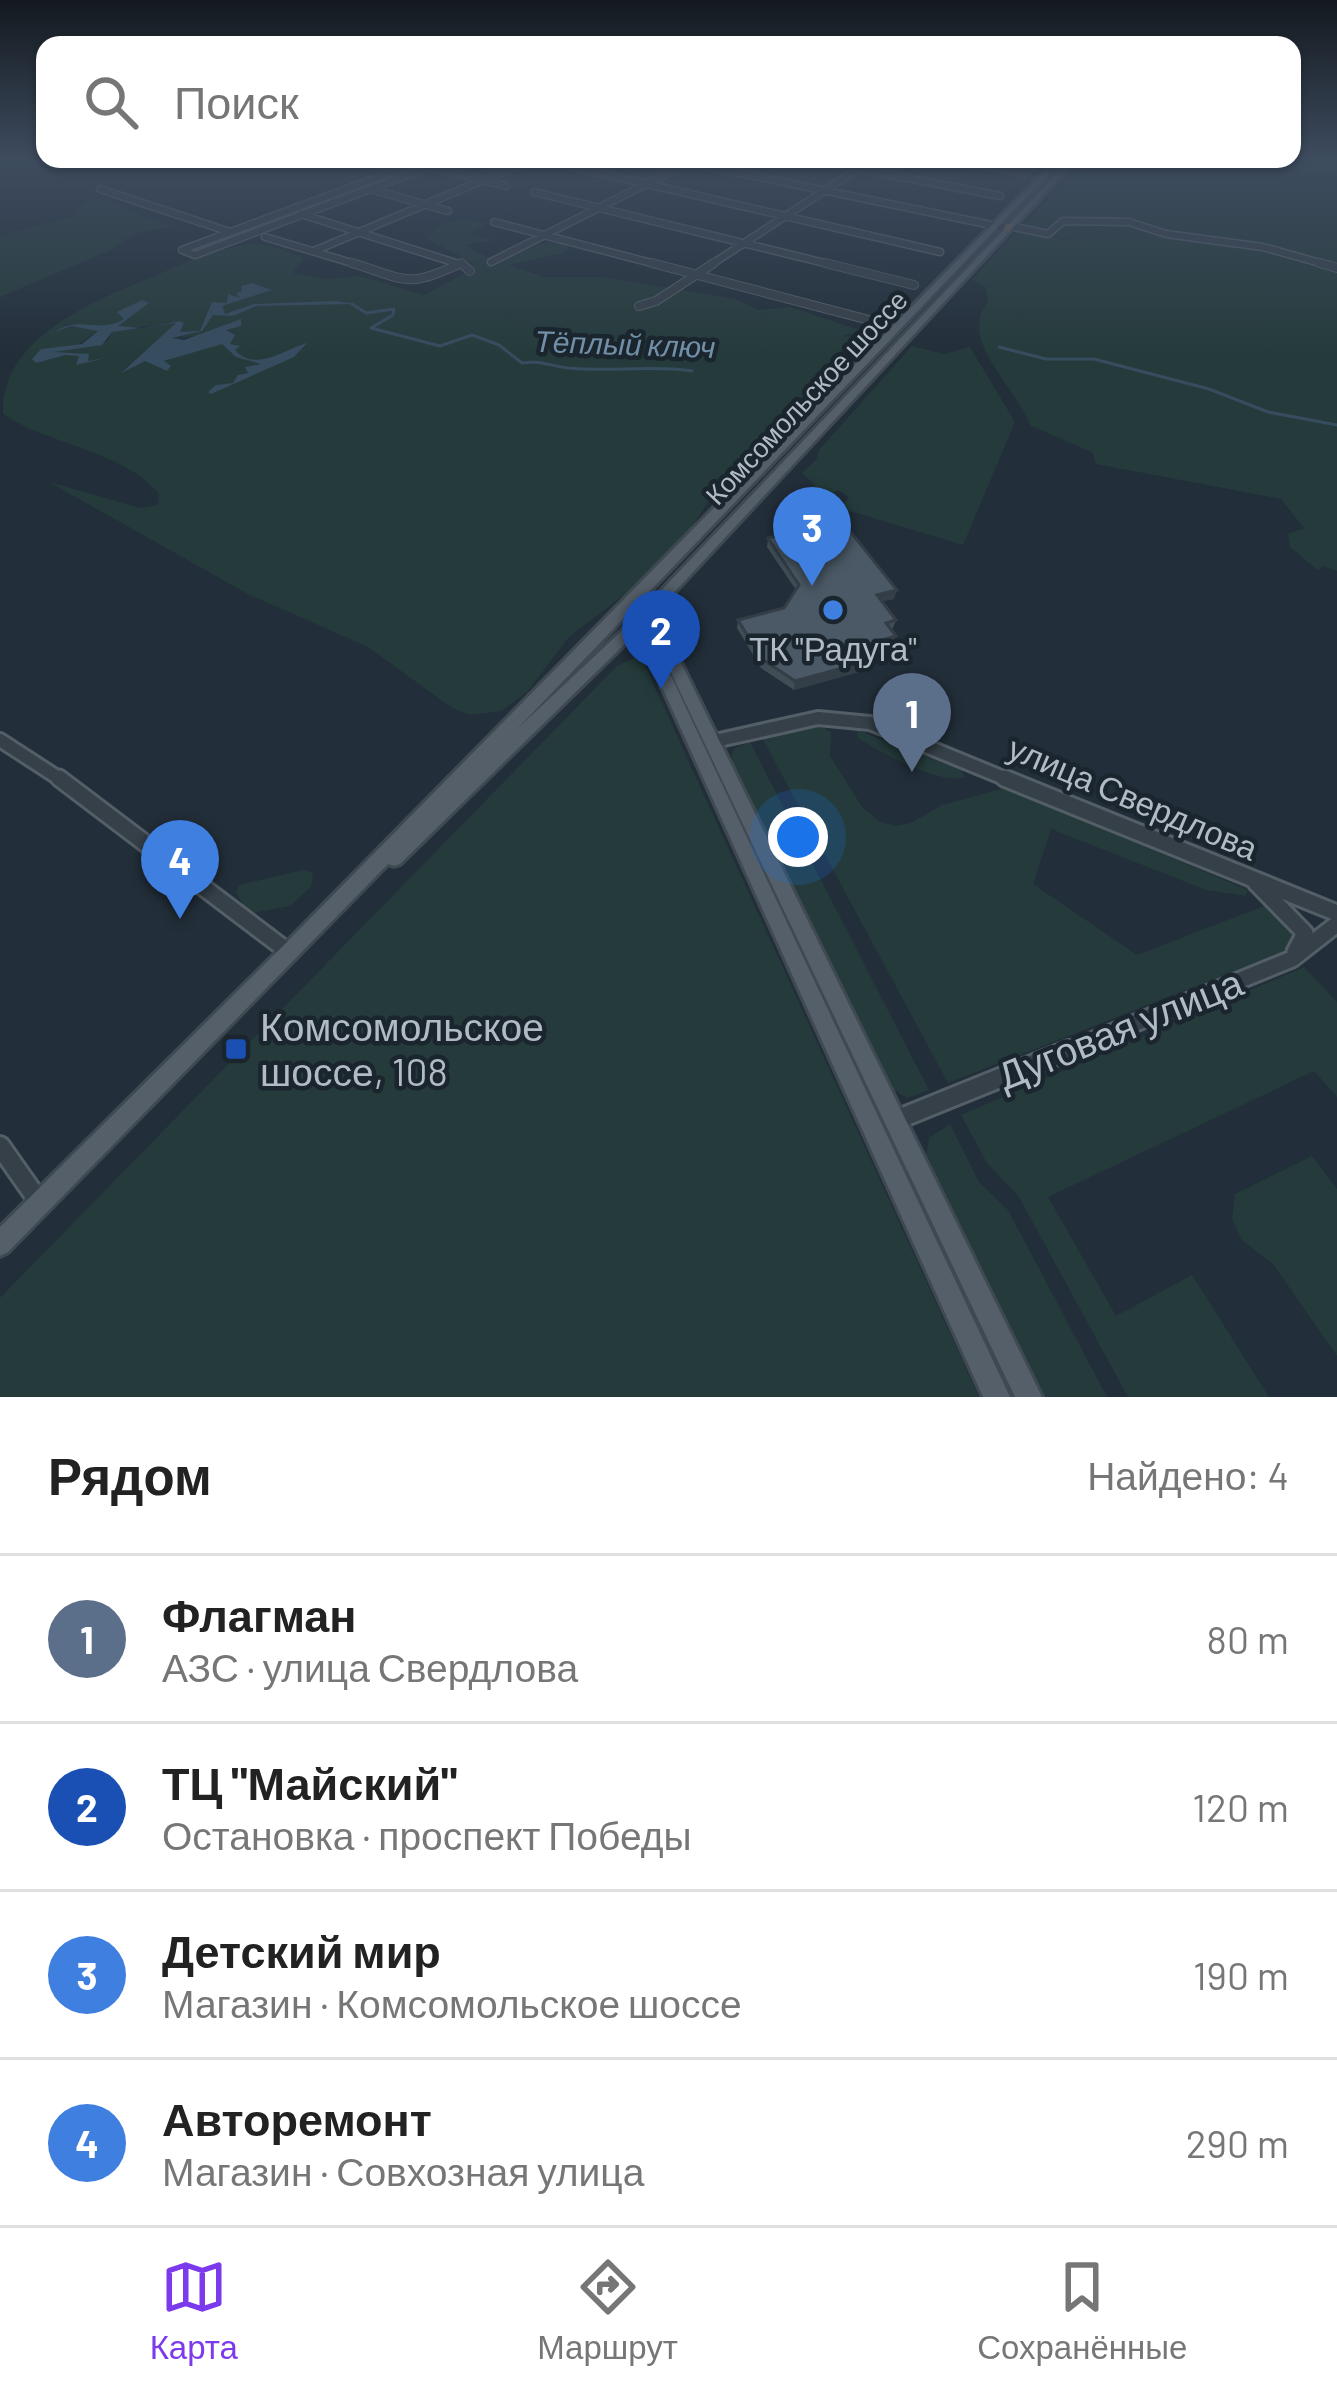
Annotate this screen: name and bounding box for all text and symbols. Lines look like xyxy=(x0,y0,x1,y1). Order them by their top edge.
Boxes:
search box xyxy=(36,36,1301,168)
icon: search xyxy=(78,69,144,135)
text: Поиск xyxy=(174,74,299,128)
street label: Комсомольское шоссе xyxy=(698,283,913,510)
water label: Тёплый ключ xyxy=(534,322,716,364)
pin: 3 xyxy=(773,487,851,586)
pin: 2 xyxy=(622,590,700,689)
marker: ТК "Радуга" xyxy=(820,597,846,623)
place label: ТК "Радуга" xyxy=(749,628,917,668)
pin: 1 xyxy=(873,673,951,772)
street label: улица Свердлова xyxy=(1003,727,1265,868)
your location xyxy=(768,807,828,867)
pin: 4 xyxy=(141,820,219,919)
street label: Дуговая улица xyxy=(990,957,1249,1098)
place label: Комсомольское шоссе, 108 xyxy=(260,1002,544,1094)
marker: Комсомольское шоссе, 108 xyxy=(223,1036,249,1062)
text: Рядом xyxy=(48,1444,212,1505)
text: Найдено: 4 xyxy=(1087,1451,1289,1498)
text: Флагман xyxy=(162,1587,357,1641)
text: 1 xyxy=(80,1615,94,1662)
text: 80 m xyxy=(1207,1615,1289,1662)
text: АЗС · улица Свердлова xyxy=(162,1643,578,1690)
text: ТЦ "Майский" xyxy=(162,1755,457,1809)
text: 2 xyxy=(76,1783,98,1830)
text: 120 m xyxy=(1192,1783,1289,1830)
text: Остановка · проспект Победы xyxy=(162,1811,692,1858)
text: Детский мир xyxy=(162,1923,441,1977)
text: 3 xyxy=(76,1951,98,1998)
text: 190 m xyxy=(1193,1951,1289,1998)
text: Магазин · Комсомольское шоссе xyxy=(162,1979,742,2026)
text: Авторемонт xyxy=(162,2091,432,2145)
text: 4 xyxy=(75,2119,99,2166)
text: 290 m xyxy=(1186,2119,1289,2166)
text: Магазин · Совхозная улица xyxy=(162,2147,644,2194)
tab: Карта xyxy=(150,2254,238,2367)
tab: Маршрут xyxy=(537,2254,678,2367)
tab: Сохранённые xyxy=(977,2254,1187,2367)

